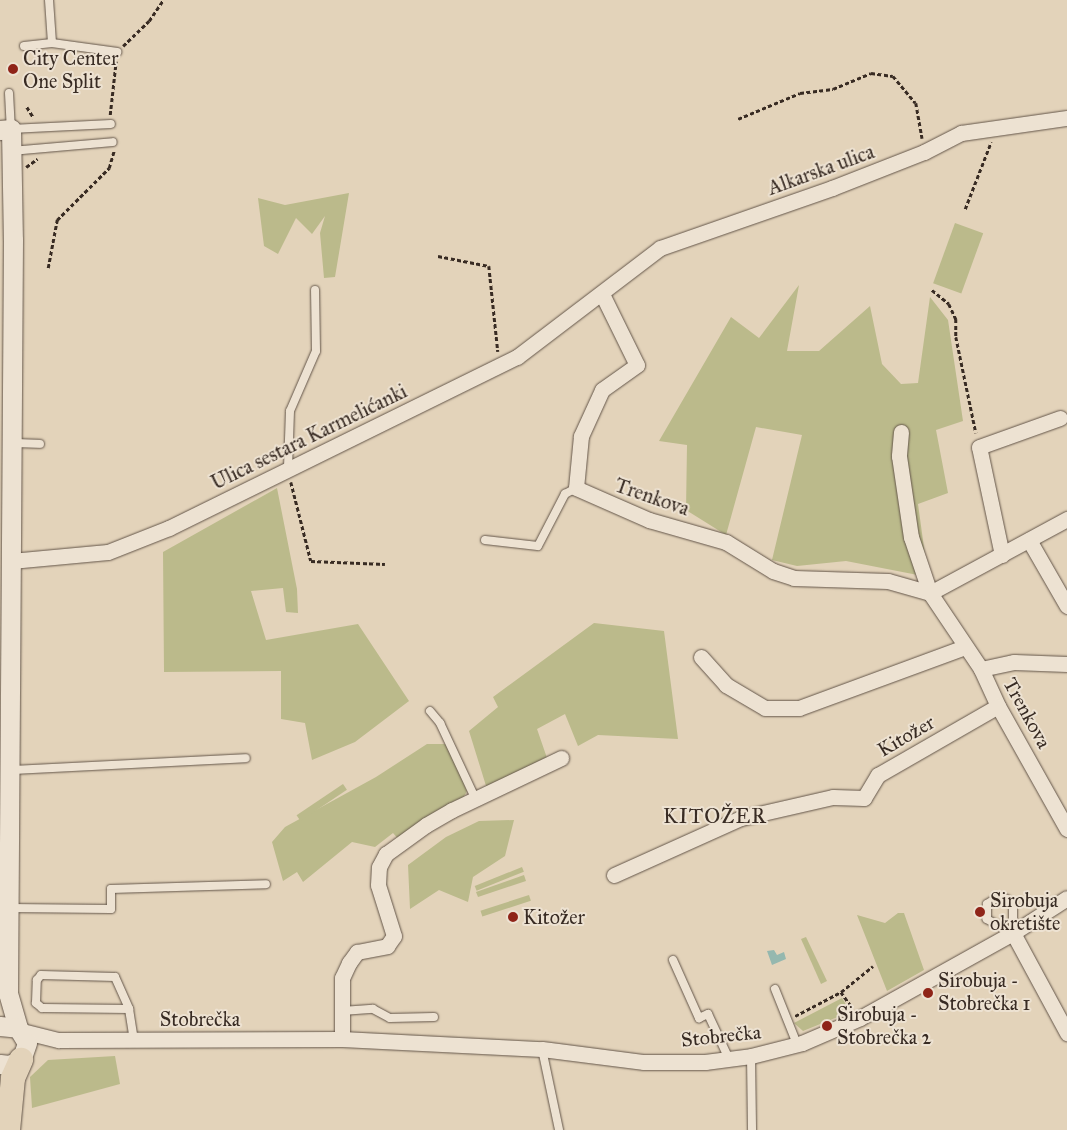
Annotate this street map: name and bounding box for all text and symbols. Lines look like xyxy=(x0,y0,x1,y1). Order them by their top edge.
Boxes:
place label: City Center One Split xyxy=(23,46,118,93)
marker: City Center One Split xyxy=(7,63,19,75)
street label: Alkarska ulica xyxy=(764,140,878,200)
street label: Ulica sestara Karmelićanki xyxy=(207,379,411,495)
street label: Trenkova xyxy=(612,473,692,521)
street label: Trenkova xyxy=(998,674,1056,752)
street label: Kitožer xyxy=(873,710,939,762)
district label: KITOŽER xyxy=(662,803,768,829)
place label: Sirobuja okretište xyxy=(990,888,1060,935)
place label: Kitožer xyxy=(523,905,585,929)
marker: Sirobuja okretište xyxy=(974,906,986,918)
marker: Kitožer xyxy=(507,911,519,923)
place label: Sirobuja - Stobrečka 1 xyxy=(938,969,1031,1016)
marker: Sirobuja - Stobrečka 1 xyxy=(922,987,934,999)
place label: Sirobuja - Stobrečka 2 xyxy=(837,1002,931,1049)
street label: Stobrečka xyxy=(160,1007,240,1031)
street label: Stobrečka xyxy=(680,1020,762,1052)
marker: Sirobuja - Stobrečka 2 xyxy=(821,1020,833,1032)

